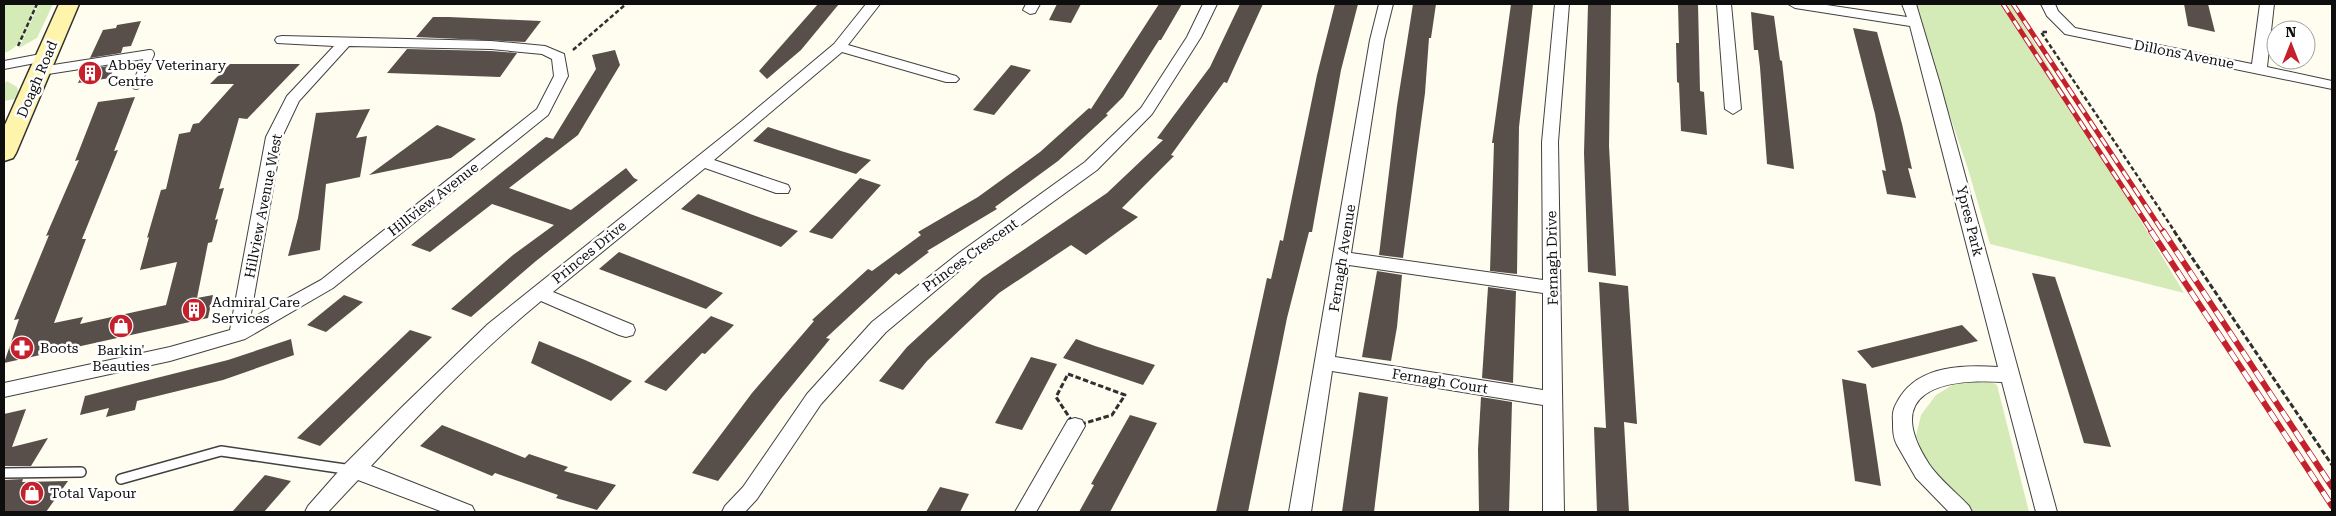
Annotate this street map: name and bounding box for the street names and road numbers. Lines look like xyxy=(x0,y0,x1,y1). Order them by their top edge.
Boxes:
street label: Dillons Avenue xyxy=(2132,36,2236,72)
street label: Doagh Road xyxy=(14,38,60,120)
street label: Hillview Avenue West xyxy=(241,132,285,280)
street label: Hillview Avenue xyxy=(385,159,482,239)
street label: Ypres Park xyxy=(1953,184,1987,258)
street label: Fernagh Avenue xyxy=(1326,203,1358,313)
street label: Fernagh Drive xyxy=(1543,210,1561,306)
street label: Princes Crescent xyxy=(919,215,1021,295)
street label: Princes Drive xyxy=(549,217,629,287)
street label: Fernagh Court xyxy=(1391,366,1489,396)

